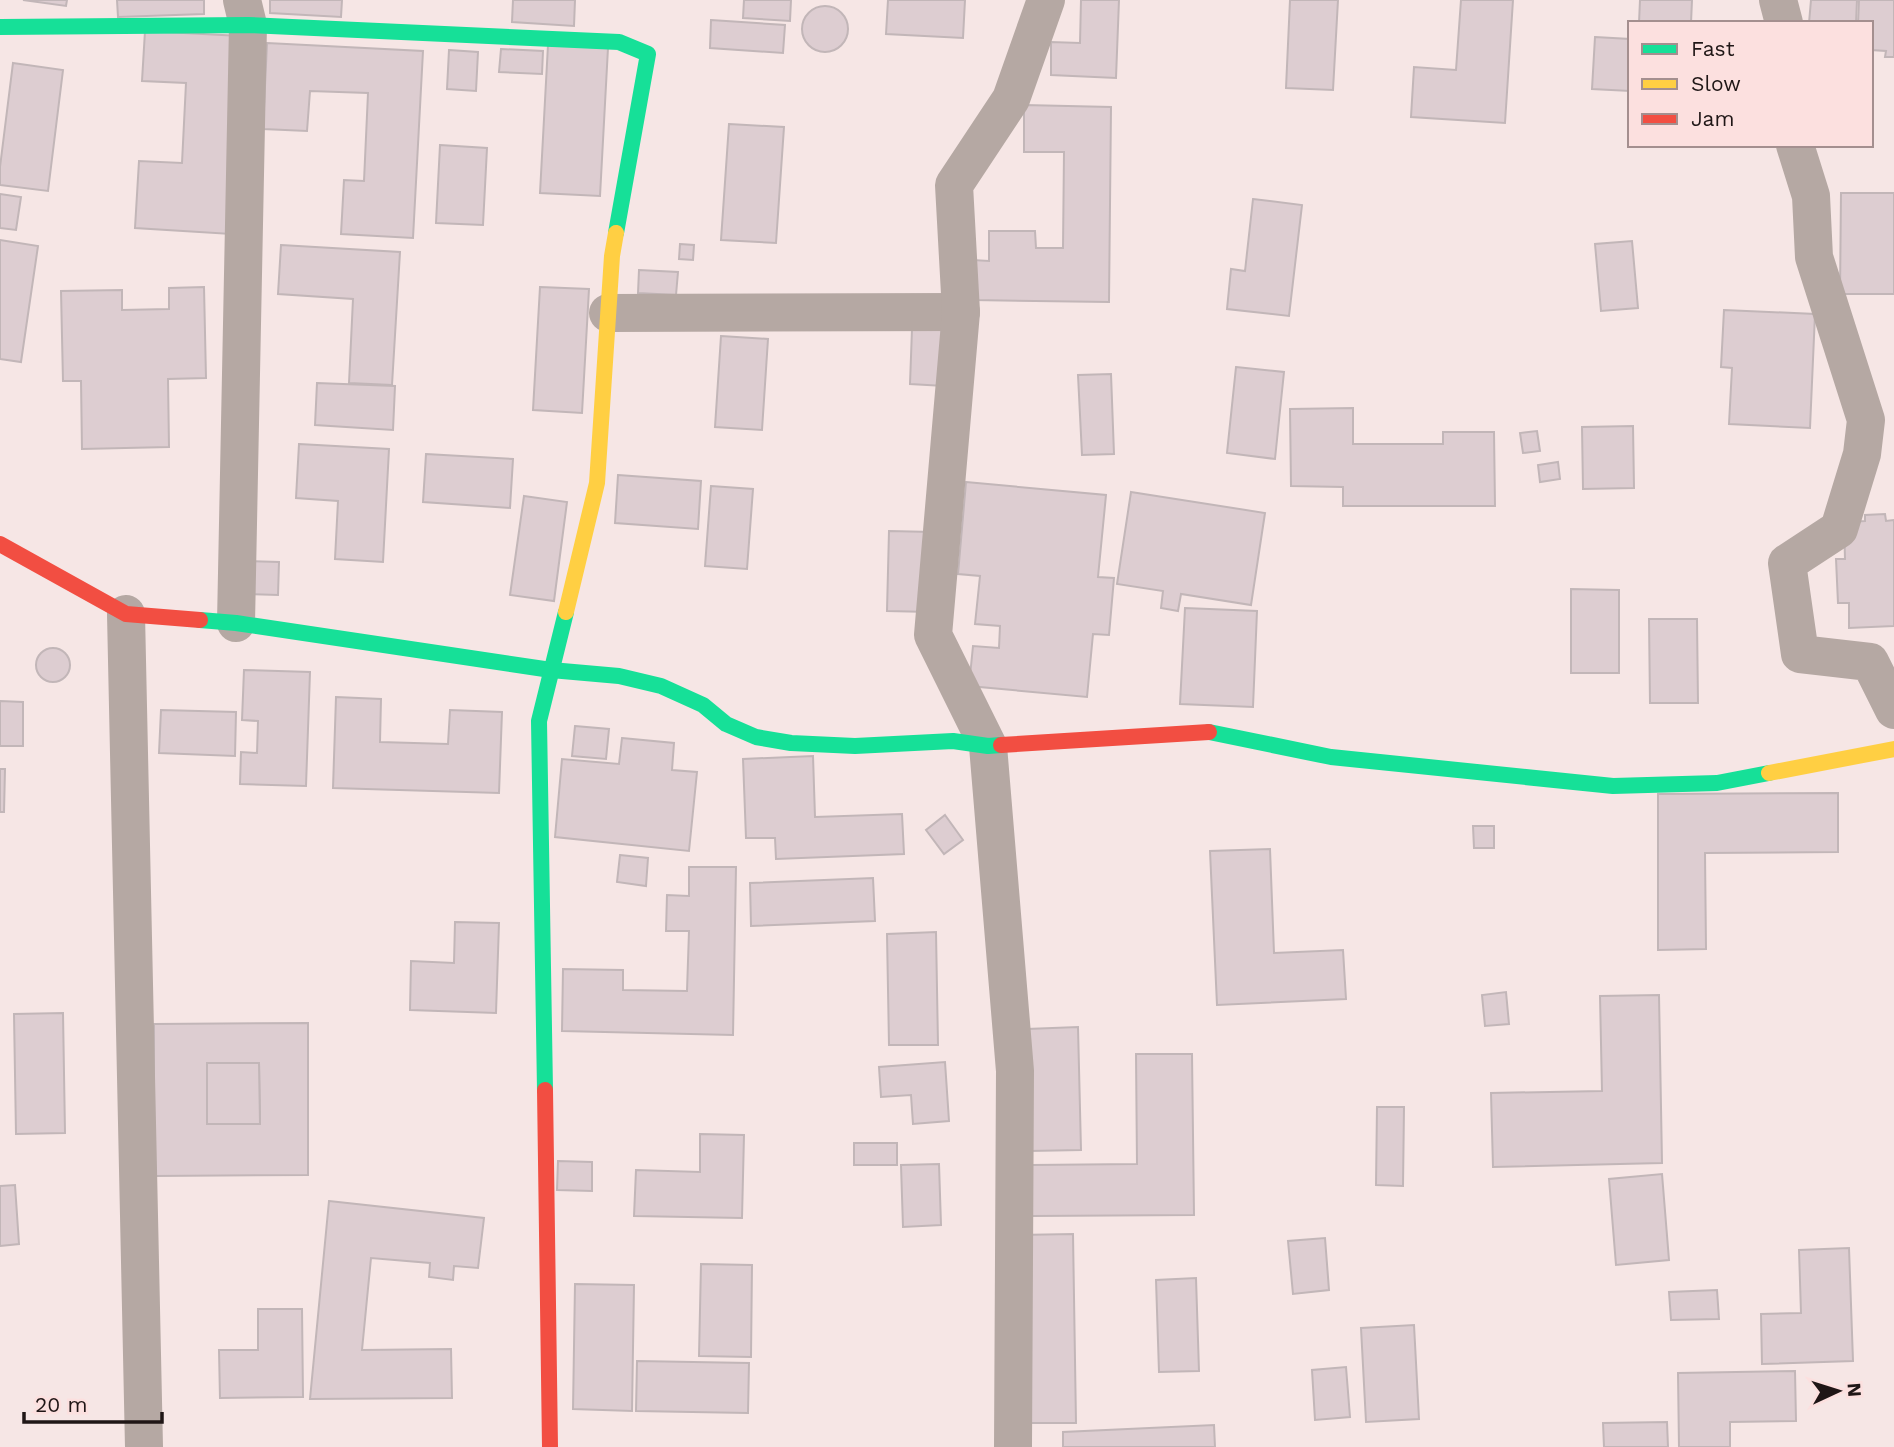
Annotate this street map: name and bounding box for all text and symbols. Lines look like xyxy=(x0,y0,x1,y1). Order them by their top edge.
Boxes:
legend xyxy=(1628,21,1873,147)
text: Fast xyxy=(1691,36,1735,61)
text: Slow xyxy=(1691,71,1741,96)
text: Jam xyxy=(1691,106,1734,131)
north arrow xyxy=(1803,1356,1873,1426)
scale bar xyxy=(24,1380,163,1424)
text: N xyxy=(1842,1382,1866,1398)
text: 20 m xyxy=(35,1392,87,1417)

